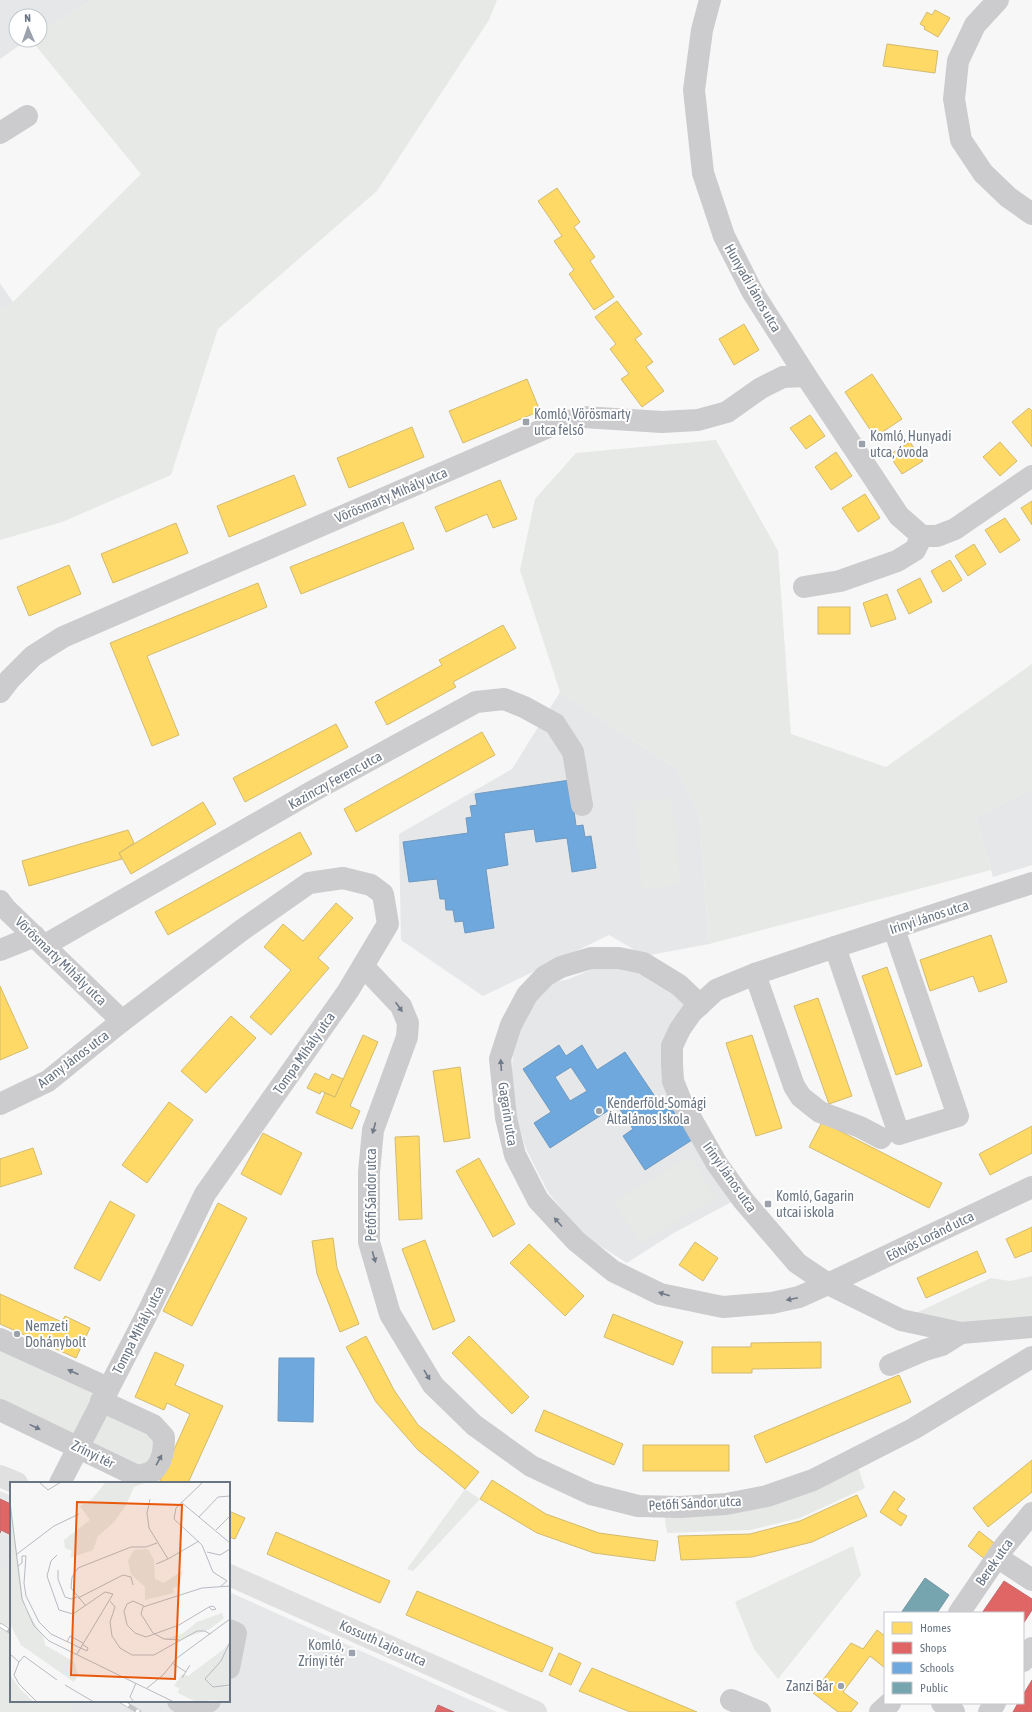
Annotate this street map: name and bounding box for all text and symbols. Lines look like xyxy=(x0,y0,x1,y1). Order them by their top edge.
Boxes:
north arrow xyxy=(8,8,48,48)
text: N xyxy=(24,12,31,24)
street label: Hunyadi János utca xyxy=(721,241,785,335)
place label: Komló, Vörösmarty utca felső xyxy=(534,406,631,438)
marker: Komló, Vörösmarty utca felső xyxy=(521,417,531,427)
place label: Komló, Hunyadi utca, óvoda xyxy=(870,428,951,460)
marker: Komló, Hunyadi utca, óvoda xyxy=(857,439,867,449)
street label: Vörösmarty Mihály utca xyxy=(332,464,450,526)
street label: Kazinczy Ferenc utca xyxy=(285,748,385,812)
street label: Irinyi János utca xyxy=(887,897,971,937)
street label: Vörösmarty Mihály utca xyxy=(12,913,110,1009)
one-way arrow xyxy=(395,1001,403,1012)
street label: Tompa Mihály utca xyxy=(270,1009,338,1097)
street label: Arany János utca xyxy=(34,1027,112,1091)
one-way arrow xyxy=(497,1059,504,1071)
street label: Gagarin utca xyxy=(495,1081,521,1147)
place label: Kenderföld-Somági Általános Iskola xyxy=(607,1095,706,1127)
marker: Kenderföld-Somági Általános Iskola xyxy=(594,1106,604,1116)
one-way arrow xyxy=(371,1123,377,1135)
street label: Irinyi János utca xyxy=(700,1139,760,1215)
street label: Petőfi Sándor utca xyxy=(363,1148,379,1242)
place label: Komló, Gagarin utcai iskola xyxy=(776,1188,854,1220)
marker: Komló, Gagarin utcai iskola xyxy=(763,1199,773,1209)
street label: Eötvös Loránd utca xyxy=(883,1208,977,1264)
one-way arrow xyxy=(554,1217,563,1227)
one-way arrow xyxy=(371,1251,377,1263)
street label: Tompa Mihály utca xyxy=(109,1283,167,1377)
one-way arrow xyxy=(658,1291,670,1297)
one-way arrow xyxy=(786,1296,798,1302)
place label: Nemzeti Dohánybolt xyxy=(25,1318,86,1350)
marker: Nemzeti Dohánybolt xyxy=(12,1329,22,1339)
one-way arrow xyxy=(67,1369,78,1375)
one-way arrow xyxy=(423,1369,430,1381)
one-way arrow xyxy=(30,1423,41,1430)
street label: Zrínyi tér xyxy=(69,1437,118,1472)
one-way arrow xyxy=(156,1454,163,1466)
inset map xyxy=(10,1482,230,1702)
street label: Petőfi Sándor utca xyxy=(648,1493,742,1513)
street label: Berek utca xyxy=(972,1535,1016,1589)
legend xyxy=(884,1612,1024,1704)
street label: Kossuth Lajos utca xyxy=(337,1617,429,1669)
text: Homes xyxy=(920,1621,951,1635)
place label: Komló, Zrínyi tér xyxy=(298,1637,345,1669)
text: Shops xyxy=(920,1641,946,1655)
marker: Komló, Zrínyi tér xyxy=(347,1648,357,1658)
text: Schools xyxy=(920,1661,954,1675)
place label: Zanzi Bár xyxy=(786,1678,834,1694)
marker: Zanzi Bár xyxy=(836,1681,846,1691)
text: Public xyxy=(920,1681,948,1695)

